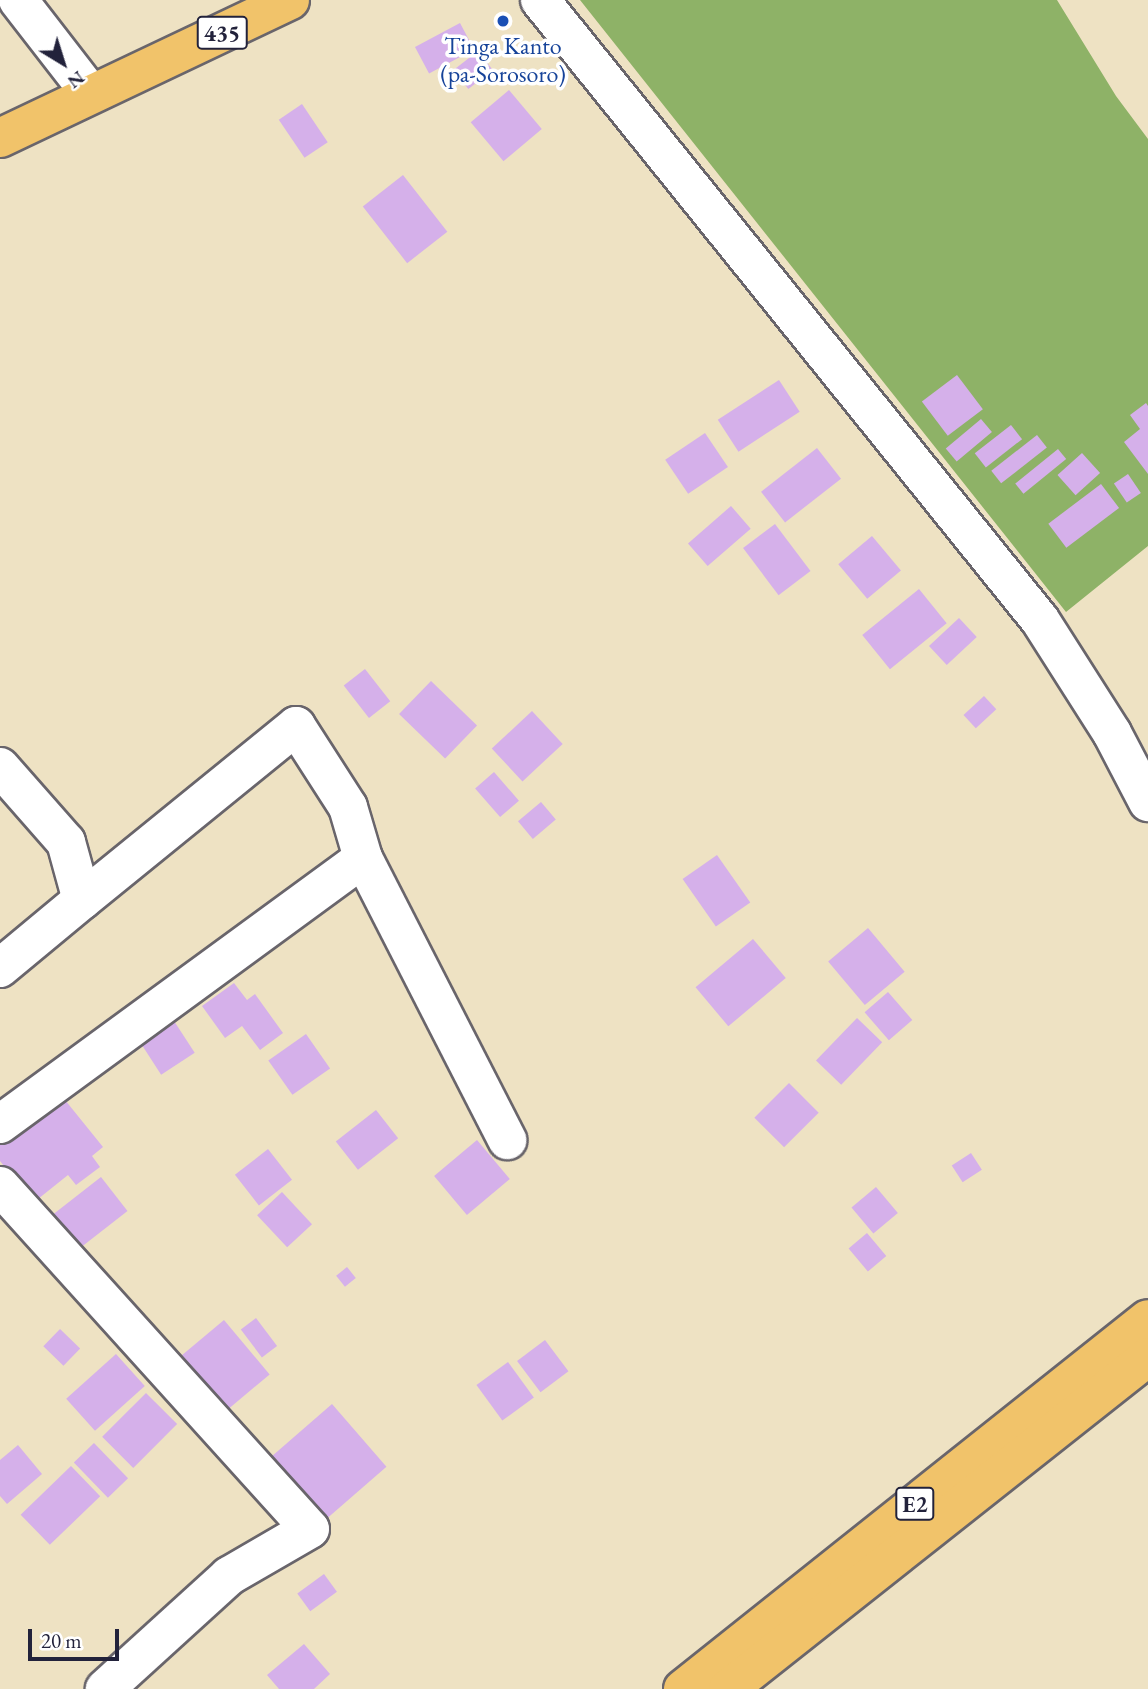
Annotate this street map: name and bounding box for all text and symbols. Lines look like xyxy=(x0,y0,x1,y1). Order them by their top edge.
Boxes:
marker: Tinga Kanto (pa-Sorosoro) xyxy=(495,13,511,29)
road number: 435 xyxy=(196,14,248,52)
north arrow xyxy=(28,28,98,98)
place label: Tinga Kanto (pa-Sorosoro) xyxy=(440,32,566,88)
text: N xyxy=(62,65,90,95)
road number: E2 xyxy=(894,1484,936,1524)
scale bar xyxy=(32,1616,122,1660)
text: 20 m xyxy=(41,1627,82,1654)

